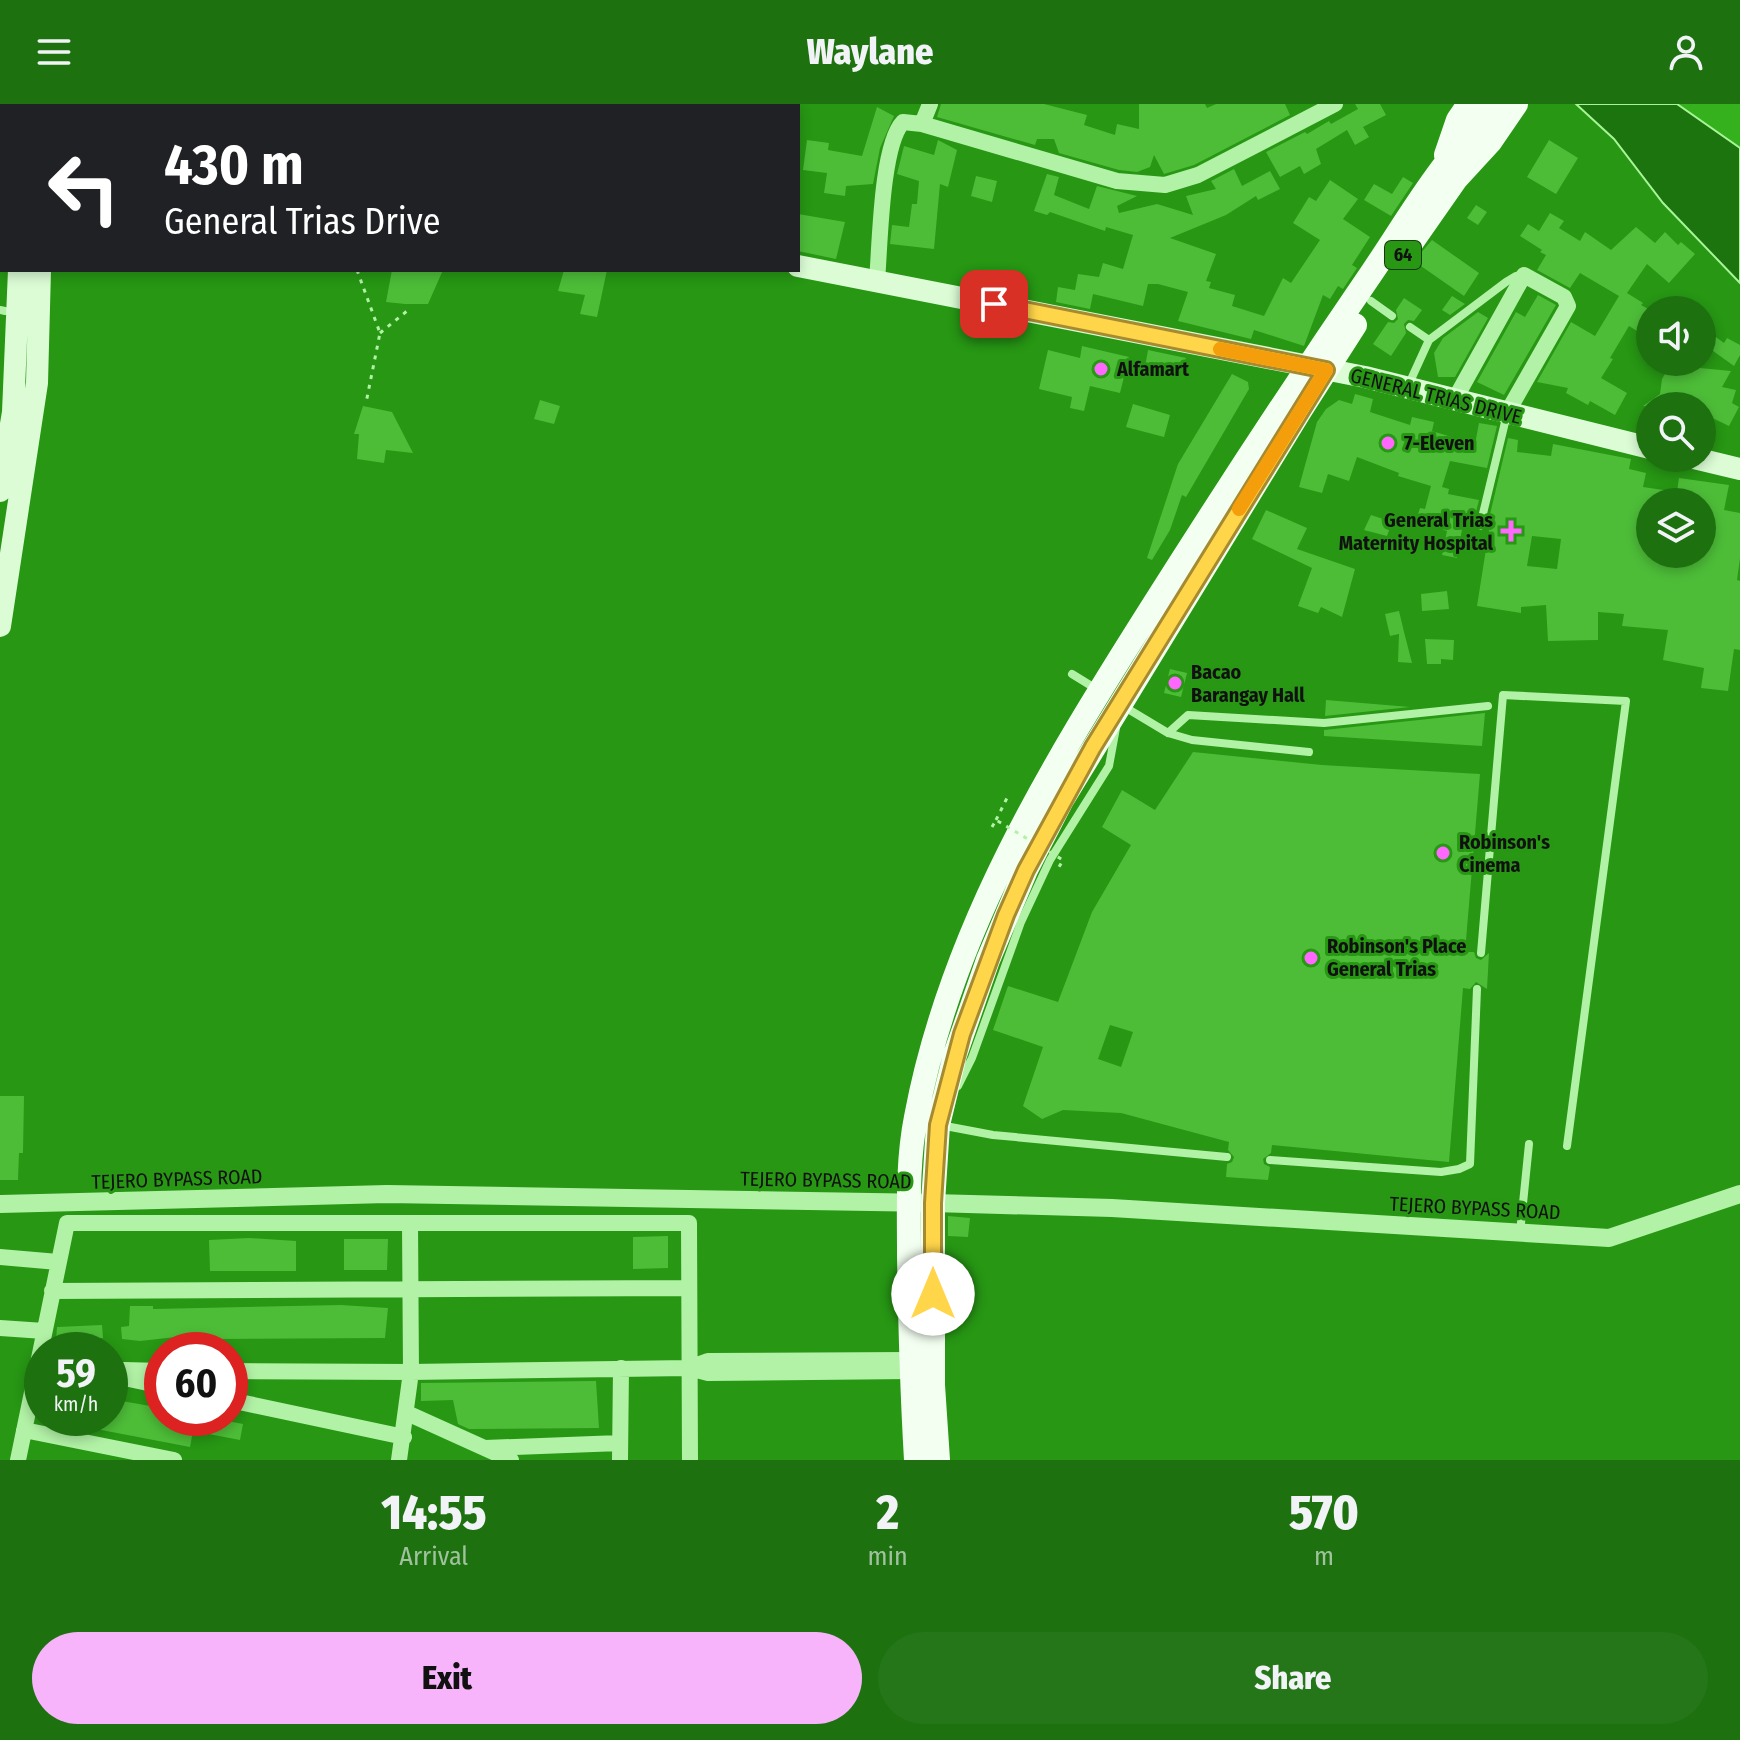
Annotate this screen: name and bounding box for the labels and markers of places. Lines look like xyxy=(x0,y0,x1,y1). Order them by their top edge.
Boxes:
pin xyxy=(960,270,1028,338)
place label: Alfamart xyxy=(1116,357,1190,381)
marker: Alfamart xyxy=(1092,360,1110,378)
place label: 7-Eleven xyxy=(1404,431,1475,455)
marker: 7-Eleven xyxy=(1379,434,1397,452)
place label: General Trias Maternity Hospital xyxy=(1339,508,1494,555)
marker: General Trias Maternity Hospital xyxy=(1500,520,1522,542)
place label: Bacao Barangay Hall xyxy=(1191,660,1305,707)
marker: Bacao Barangay Hall xyxy=(1166,674,1184,692)
place label: Robinson's Cinema xyxy=(1459,830,1550,877)
marker: Robinson's Cinema xyxy=(1434,844,1452,862)
place label: Robinson's Place General Trias xyxy=(1327,934,1467,981)
marker: Robinson's Place General Trias xyxy=(1302,949,1320,967)

